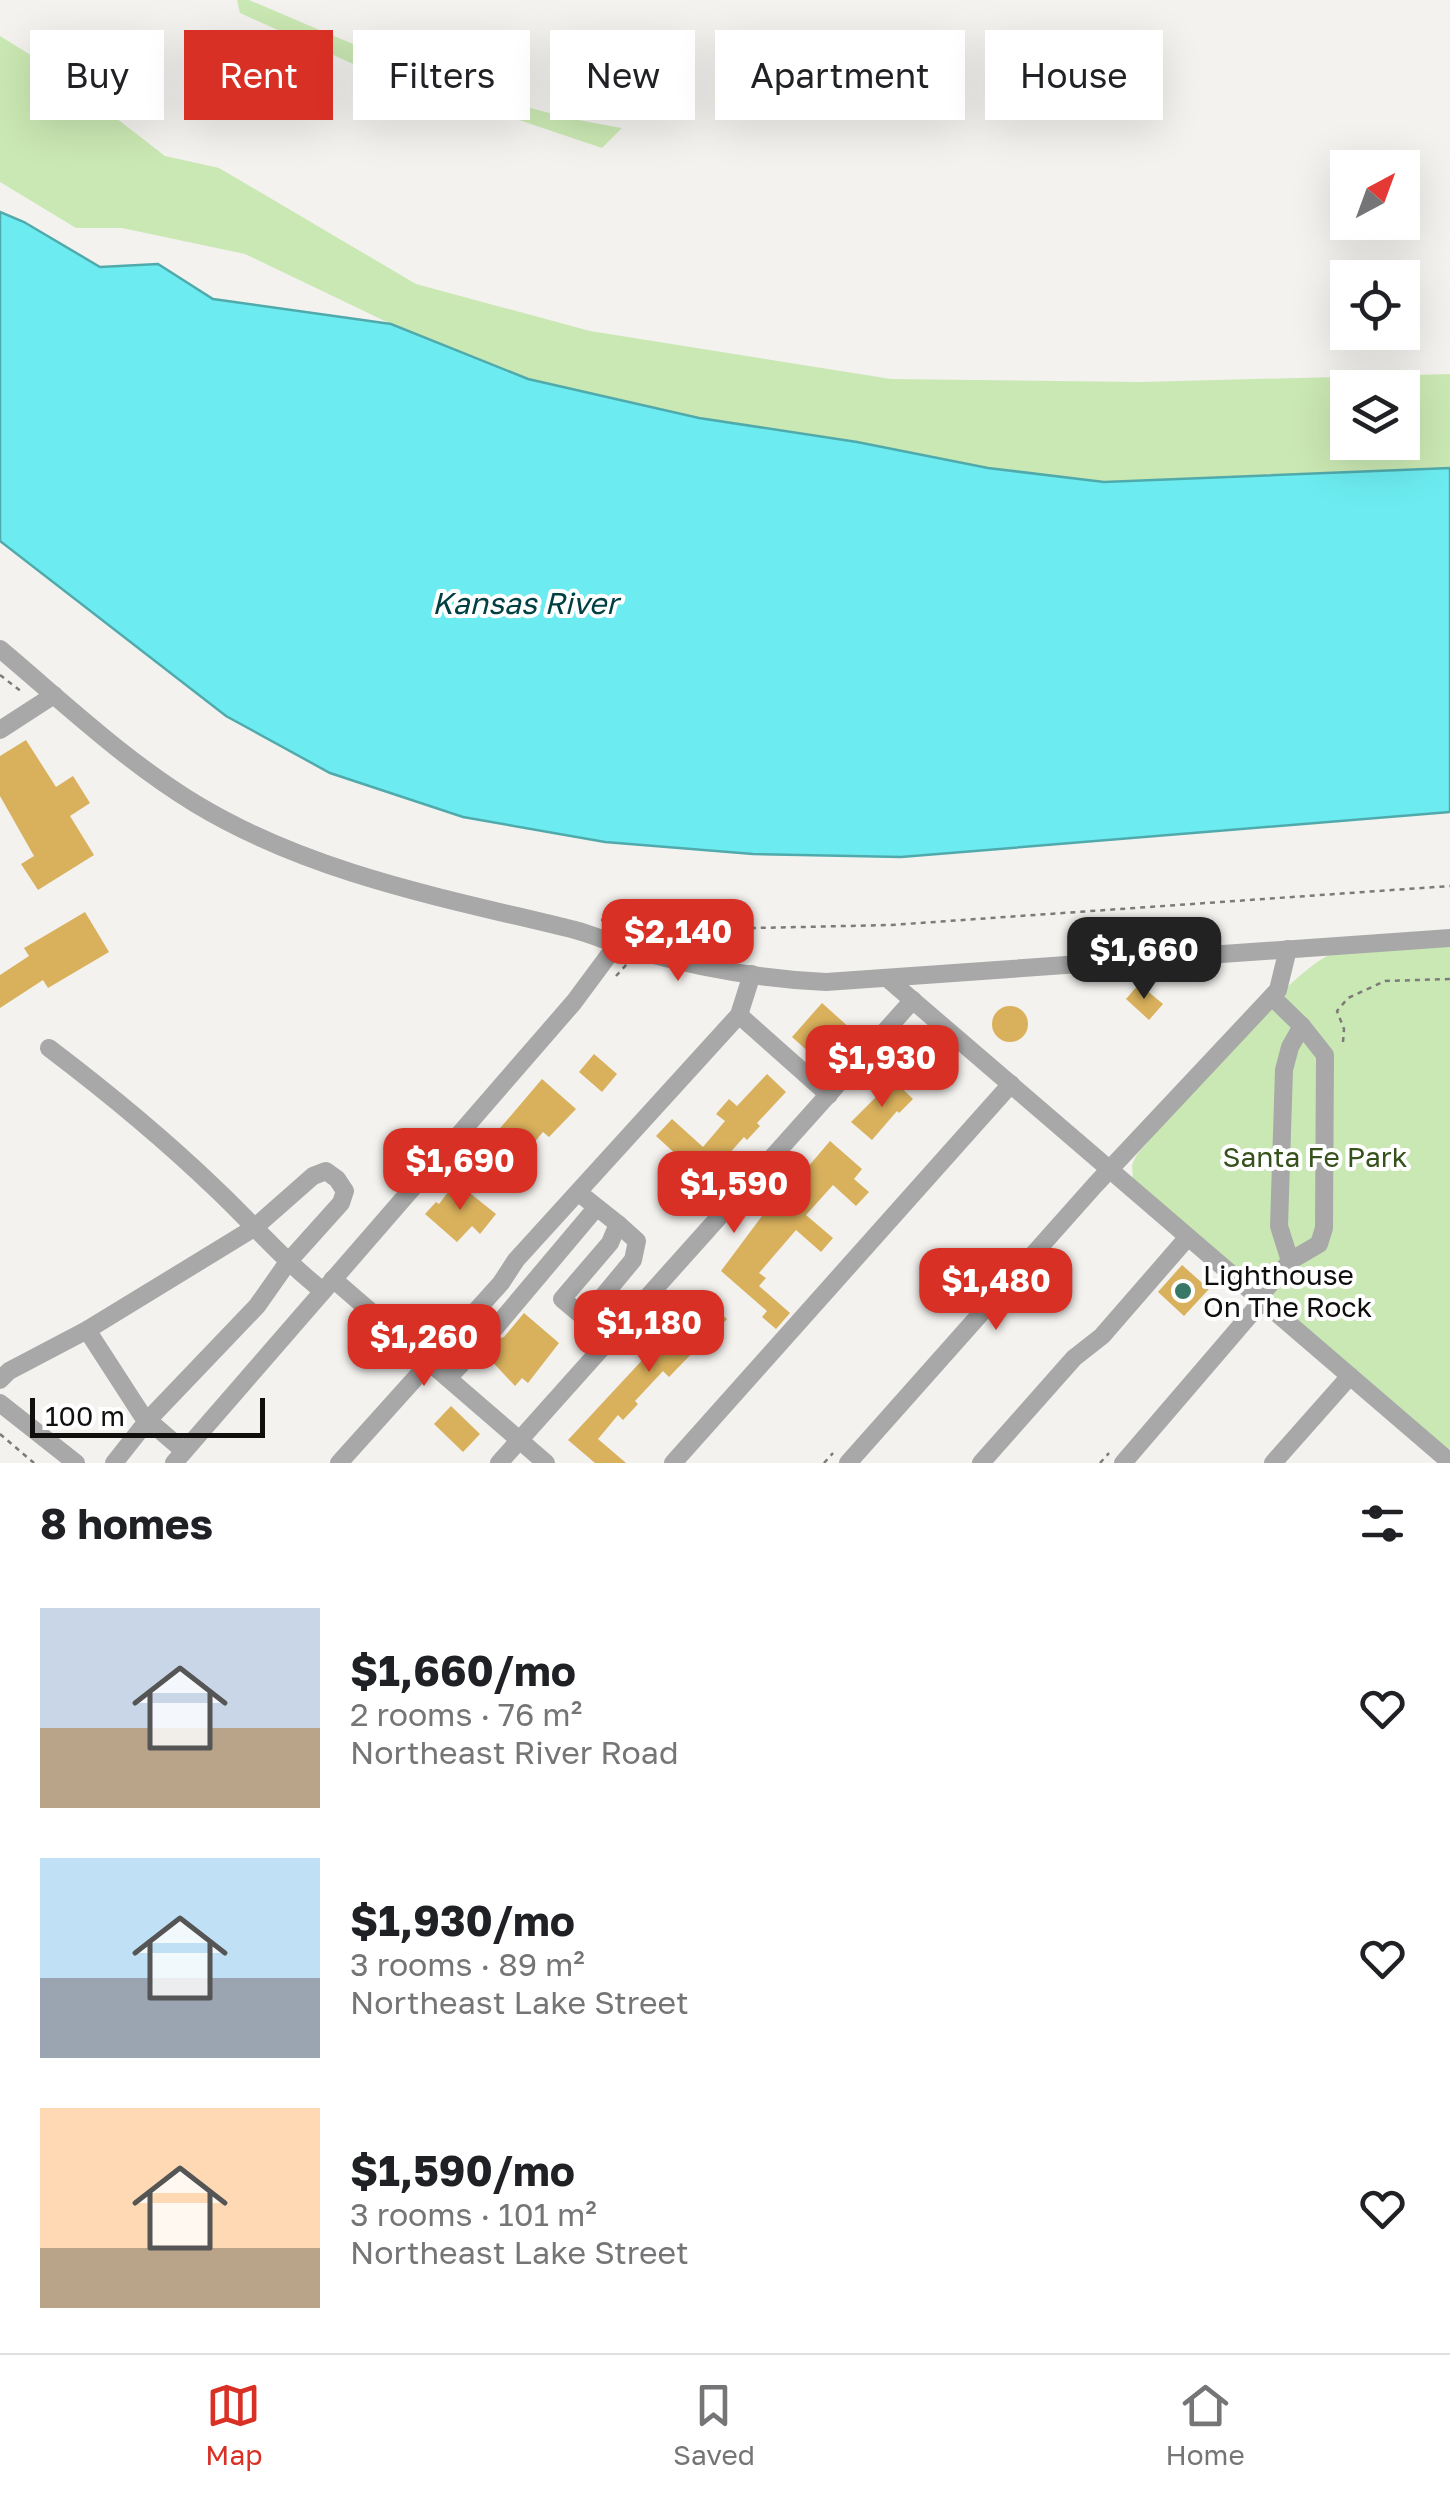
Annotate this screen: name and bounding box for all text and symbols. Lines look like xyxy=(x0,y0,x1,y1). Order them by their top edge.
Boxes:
chip: Buy xyxy=(30,30,164,120)
chip: Rent xyxy=(184,30,333,120)
chip: Filters xyxy=(353,30,530,120)
chip: New xyxy=(550,30,695,120)
chip: Apartment xyxy=(715,30,965,120)
chip: House xyxy=(985,30,1163,120)
north arrow xyxy=(1330,150,1420,240)
map controls xyxy=(1330,150,1420,460)
button: locate xyxy=(1330,260,1420,350)
button: layers xyxy=(1330,370,1420,460)
water label: Kansas River xyxy=(432,585,622,621)
pin: $2,140 xyxy=(597,899,759,984)
text: $2,140 xyxy=(624,912,732,950)
pin: $1,660 xyxy=(1063,917,1225,1002)
text: $1,660 xyxy=(1089,930,1199,968)
pin: $1,930 xyxy=(801,1025,963,1110)
text: $1,930 xyxy=(828,1038,936,1076)
pin: $1,690 xyxy=(379,1128,541,1213)
park label: Santa Fe Park xyxy=(1223,1140,1408,1173)
text: $1,690 xyxy=(405,1141,515,1179)
pin: $1,590 xyxy=(653,1151,815,1236)
text: $1,590 xyxy=(680,1164,788,1202)
pin: $1,480 xyxy=(915,1248,1077,1333)
place label: Lighthouse On The Rock xyxy=(1203,1258,1373,1323)
text: $1,480 xyxy=(941,1261,1051,1299)
marker: Lighthouse On The Rock xyxy=(1172,1280,1194,1302)
pin: $1,180 xyxy=(568,1290,730,1375)
text: $1,180 xyxy=(596,1303,702,1341)
pin: $1,260 xyxy=(343,1304,505,1389)
text: $1,260 xyxy=(370,1317,478,1355)
scale bar xyxy=(30,1393,265,1438)
text: 100 m xyxy=(45,1399,125,1432)
icon: filters xyxy=(1355,1496,1410,1551)
text: 8 homes xyxy=(40,1498,213,1548)
text: $1,660/mo xyxy=(350,1645,576,1695)
icon: home xyxy=(120,1648,240,1768)
icon: heart xyxy=(1355,1681,1410,1736)
text: 2 rooms · 76 m² xyxy=(350,1695,582,1733)
text: Northeast River Road xyxy=(350,1733,679,1771)
text: $1,930/mo xyxy=(350,1895,575,1945)
icon: home xyxy=(120,1898,240,2018)
icon: heart xyxy=(1355,1931,1410,1986)
text: 3 rooms · 89 m² xyxy=(350,1945,585,1983)
text: Northeast Lake Street xyxy=(350,1983,689,2021)
text: $1,590/mo xyxy=(350,2145,575,2195)
icon: home xyxy=(120,2148,240,2268)
icon: heart xyxy=(1355,2181,1410,2236)
text: 3 rooms · 101 m² xyxy=(350,2195,597,2233)
text: Northeast Lake Street xyxy=(350,2233,689,2271)
tab: Map xyxy=(205,2378,262,2471)
tab: Saved xyxy=(673,2378,755,2471)
tab: Home xyxy=(1166,2378,1245,2471)

